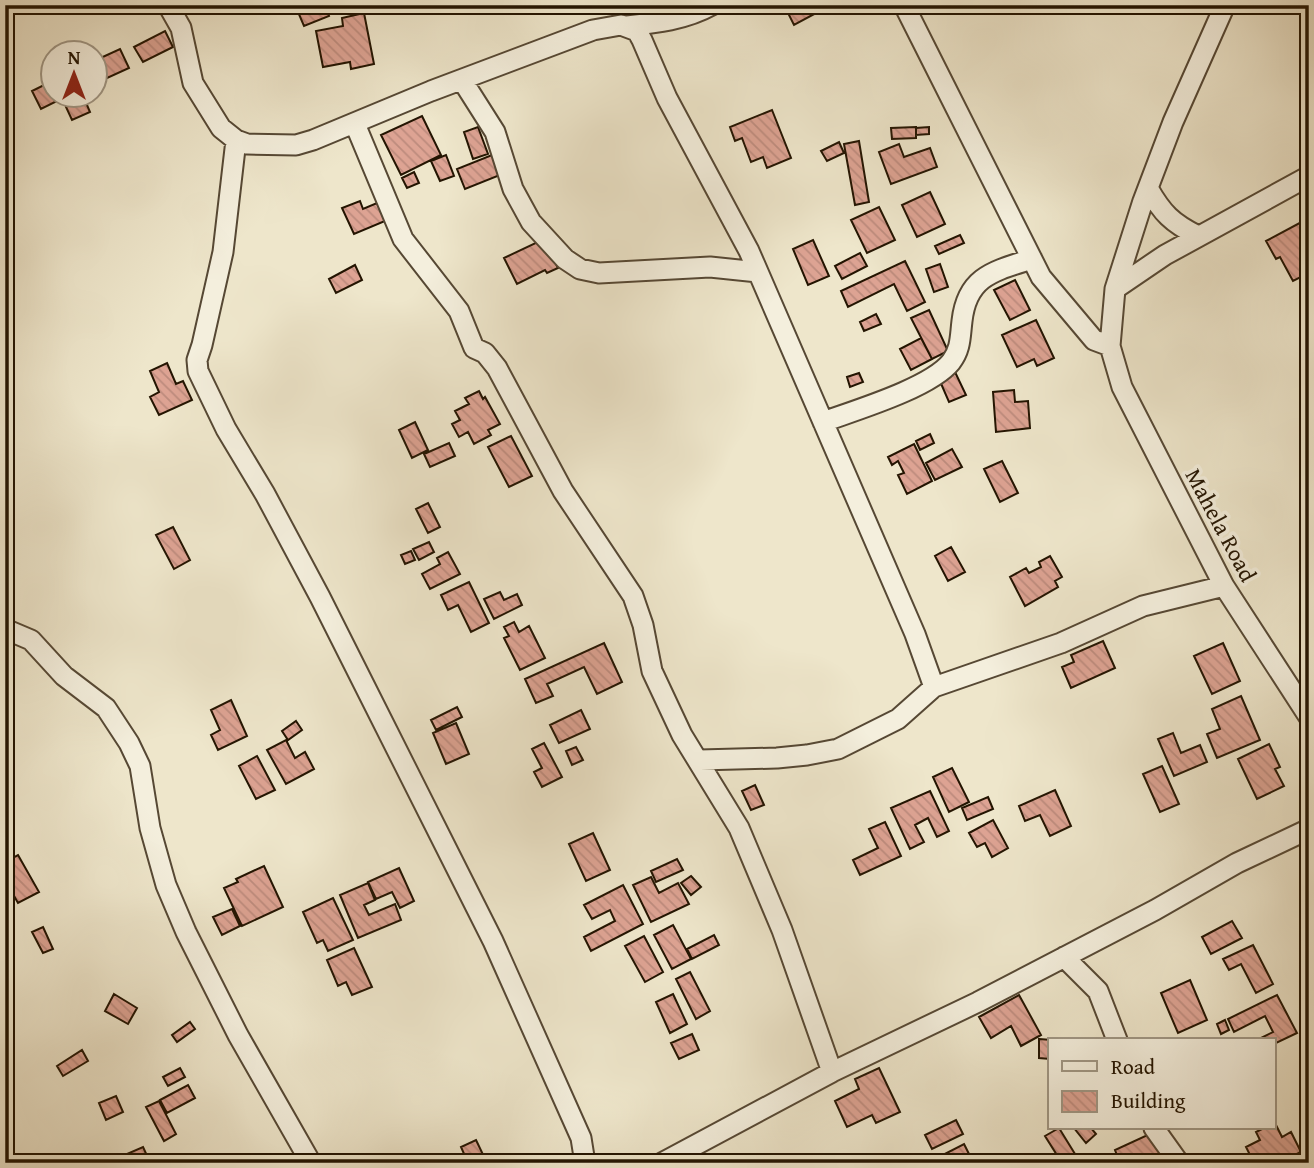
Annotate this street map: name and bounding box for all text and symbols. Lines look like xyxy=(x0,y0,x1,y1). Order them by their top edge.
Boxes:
north arrow xyxy=(38,38,108,108)
text: N xyxy=(68,43,81,71)
street label: Mahela Road xyxy=(1178,462,1265,588)
legend xyxy=(1048,1038,1276,1130)
text: Road xyxy=(1111,1051,1156,1082)
text: Building xyxy=(1111,1085,1186,1116)

